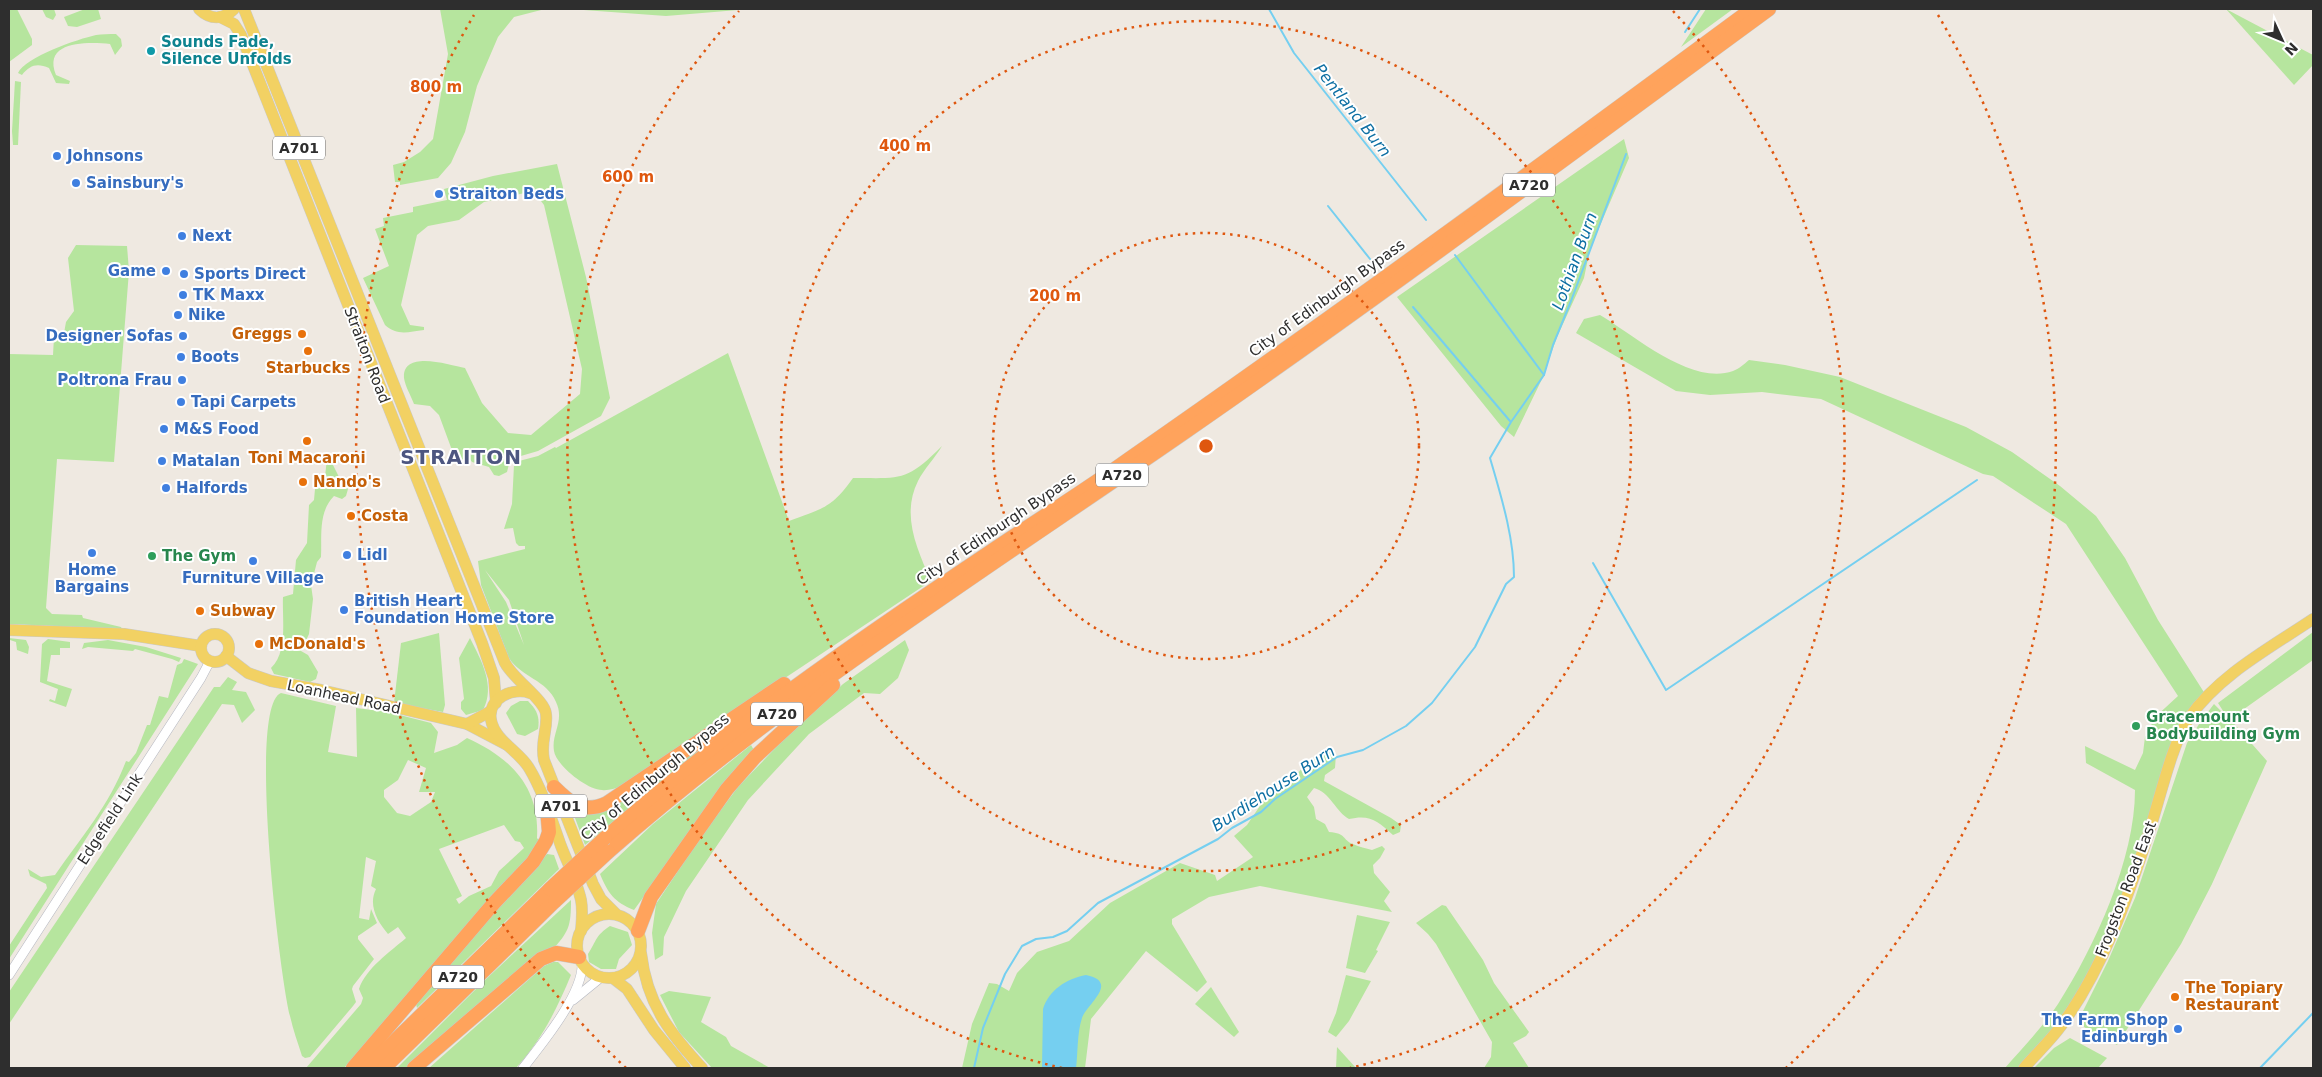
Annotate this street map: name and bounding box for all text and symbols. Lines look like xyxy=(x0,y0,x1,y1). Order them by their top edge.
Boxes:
north arrow xyxy=(2257,15,2307,65)
place label: Sounds Fade, Silence Unfolds xyxy=(161,33,292,68)
text: N xyxy=(2282,39,2301,59)
marker: Sounds Fade, Silence Unfolds xyxy=(145,45,157,57)
water label: Pentland Burn xyxy=(1310,60,1395,161)
text: 800 m xyxy=(410,78,462,96)
road number: A701 xyxy=(273,136,325,160)
text: 400 m xyxy=(879,137,931,155)
place label: Johnsons xyxy=(66,147,143,165)
marker: Johnsons xyxy=(51,150,63,162)
text: 600 m xyxy=(602,168,654,186)
place label: Sainsbury's xyxy=(86,174,184,192)
road number: A720 xyxy=(1503,174,1555,196)
marker: Sainsbury's xyxy=(70,177,82,189)
place label: Straiton Beds xyxy=(449,185,564,203)
marker: Straiton Beds xyxy=(433,188,445,200)
water label: Lothian Burn xyxy=(1548,210,1601,313)
place label: Next xyxy=(192,227,232,245)
marker: Next xyxy=(176,230,188,242)
street label: City of Edinburgh Bypass xyxy=(1246,235,1409,361)
place label: Game xyxy=(108,262,156,280)
marker: Game xyxy=(160,265,172,277)
place label: Sports Direct xyxy=(194,265,306,283)
marker: Sports Direct xyxy=(178,268,190,280)
place label: TK Maxx xyxy=(193,286,265,304)
text: 200 m xyxy=(1029,287,1081,305)
marker: TK Maxx xyxy=(177,289,189,301)
street label: Straiton Road xyxy=(340,304,394,406)
place label: Nike xyxy=(188,306,225,324)
marker: Nike xyxy=(172,309,184,321)
place label: Greggs xyxy=(232,325,292,343)
place label: Designer Sofas xyxy=(45,327,173,345)
marker: Greggs xyxy=(296,328,308,340)
marker: Designer Sofas xyxy=(177,330,189,342)
marker: Starbucks xyxy=(302,345,314,357)
place label: Boots xyxy=(191,348,239,366)
marker: Boots xyxy=(175,351,187,363)
place label: Starbucks xyxy=(266,359,350,377)
place label: Poltrona Frau xyxy=(57,371,172,389)
marker: Poltrona Frau xyxy=(176,374,188,386)
place label: Tapi Carpets xyxy=(191,393,296,411)
marker: Tapi Carpets xyxy=(175,396,187,408)
place label: M&S Food xyxy=(174,420,259,438)
marker: M&S Food xyxy=(158,423,170,435)
marker: Toni Macaroni xyxy=(301,435,313,447)
centre of rings xyxy=(1197,437,1215,455)
district label: STRAITON xyxy=(400,445,522,469)
place label: Toni Macaroni xyxy=(248,449,366,467)
place label: Matalan xyxy=(172,452,240,470)
marker: Matalan xyxy=(156,455,168,467)
road number: A720 xyxy=(1096,464,1148,486)
street label: City of Edinburgh Bypass xyxy=(913,469,1079,589)
place label: Nando's xyxy=(313,473,381,491)
marker: Nando's xyxy=(297,476,309,488)
place label: Halfords xyxy=(176,479,248,497)
marker: Halfords xyxy=(160,482,172,494)
place label: Costa xyxy=(361,507,409,525)
marker: Costa xyxy=(345,510,357,522)
place label: Lidl xyxy=(357,546,388,564)
marker: Home Bargains xyxy=(86,547,98,559)
place label: The Gym xyxy=(162,547,236,565)
marker: Lidl xyxy=(341,549,353,561)
marker: The Gym xyxy=(146,550,158,562)
marker: Furniture Village xyxy=(247,555,259,567)
place label: Home Bargains xyxy=(55,561,129,596)
place label: Furniture Village xyxy=(182,569,324,587)
place label: British Heart Foundation Home Store xyxy=(354,592,554,627)
place label: Subway xyxy=(210,602,276,620)
marker: British Heart Foundation Home Store xyxy=(338,604,350,616)
marker: Subway xyxy=(194,605,206,617)
place label: McDonald's xyxy=(269,635,366,653)
marker: McDonald's xyxy=(253,638,265,650)
street label: Loanhead Road xyxy=(285,676,403,718)
road number: A720 xyxy=(751,702,803,726)
place label: Gracemount Bodybuilding Gym xyxy=(2146,708,2300,743)
street label: City of Edinburgh Bypass xyxy=(577,709,733,844)
marker: Gracemount Bodybuilding Gym xyxy=(2130,720,2142,732)
water label: Burdiehouse Burn xyxy=(1208,741,1339,835)
street label: Edgefield Link xyxy=(74,770,146,868)
road number: A701 xyxy=(535,794,587,818)
street label: Frogston Road East xyxy=(2092,818,2160,959)
road number: A720 xyxy=(432,966,484,989)
place label: The Topiary Restaurant xyxy=(2185,979,2283,1014)
marker: The Topiary Restaurant xyxy=(2169,991,2181,1003)
place label: The Farm Shop Edinburgh xyxy=(2041,1011,2168,1046)
marker: The Farm Shop Edinburgh xyxy=(2172,1023,2184,1035)

